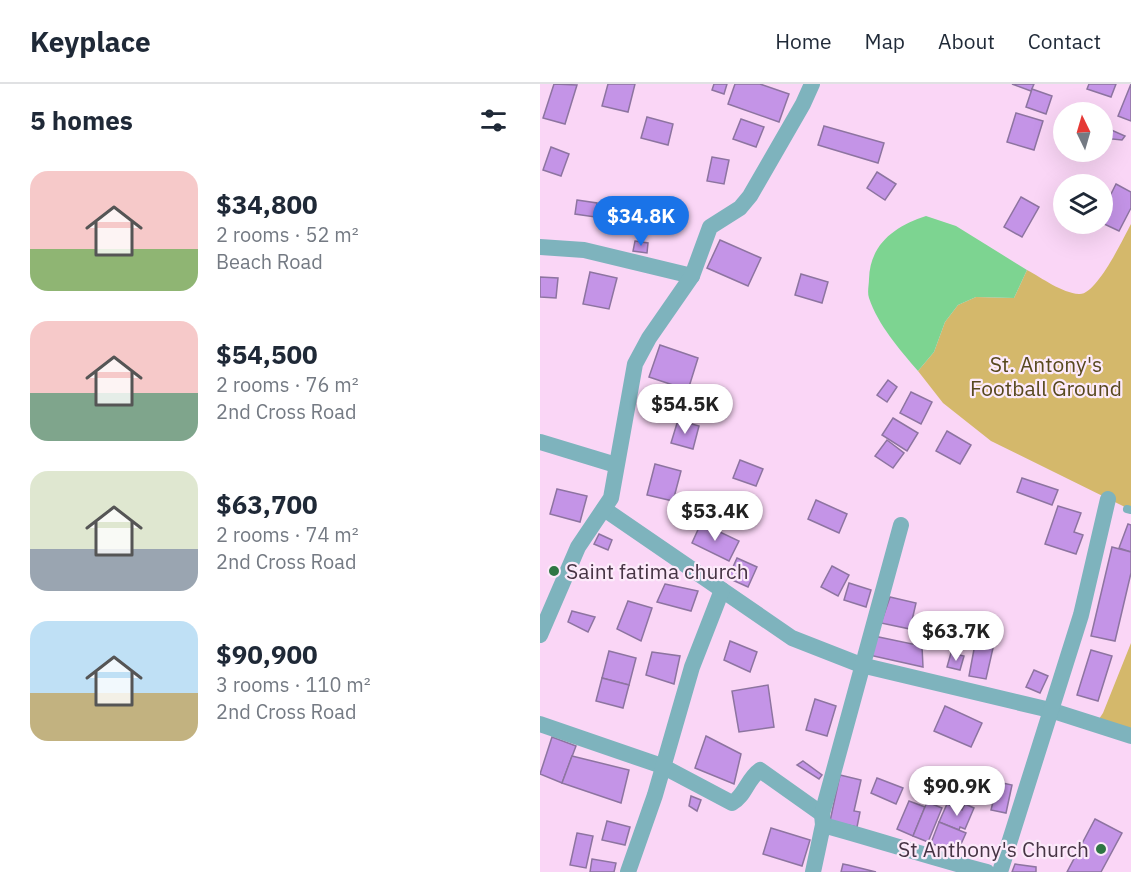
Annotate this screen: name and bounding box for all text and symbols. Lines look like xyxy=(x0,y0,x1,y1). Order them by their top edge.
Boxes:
text: Keyplace xyxy=(30,23,151,60)
text: Home xyxy=(775,27,832,55)
text: Map xyxy=(865,27,905,55)
text: About xyxy=(938,27,995,55)
text: Contact xyxy=(1028,27,1101,55)
north arrow xyxy=(1053,102,1113,162)
map controls xyxy=(1053,102,1113,234)
text: 5 homes xyxy=(30,103,133,137)
icon: filters xyxy=(477,104,510,137)
button: layers xyxy=(1053,174,1113,234)
text: $34,800 xyxy=(216,187,318,221)
icon: home xyxy=(78,195,150,267)
pin: $34.8K xyxy=(592,196,690,247)
text: $34.8K xyxy=(607,202,675,229)
text: 2 rooms · 52 m² xyxy=(216,221,359,248)
text: Beach Road xyxy=(216,248,323,275)
text: $54,500 xyxy=(216,337,318,371)
icon: home xyxy=(78,345,150,417)
park label: St. Antony's Football Ground xyxy=(970,350,1122,402)
text: 2 rooms · 76 m² xyxy=(216,371,359,398)
pin: $54.5K xyxy=(636,384,734,435)
text: $54.5K xyxy=(651,390,719,417)
text: 2nd Cross Road xyxy=(216,398,357,425)
text: $63,700 xyxy=(216,487,318,521)
pin: $53.4K xyxy=(666,491,764,542)
icon: home xyxy=(78,495,150,567)
text: $53.4K xyxy=(681,497,749,524)
text: 2 rooms · 74 m² xyxy=(216,521,359,548)
text: 2nd Cross Road xyxy=(216,548,357,575)
place label: Saint fatima church xyxy=(566,557,749,585)
marker: Saint fatima church xyxy=(547,564,561,578)
pin: $63.7K xyxy=(907,611,1005,662)
text: $63.7K xyxy=(922,617,990,644)
text: $90,900 xyxy=(216,637,318,671)
icon: home xyxy=(78,645,150,717)
text: 3 rooms · 110 m² xyxy=(216,671,371,698)
text: 2nd Cross Road xyxy=(216,698,357,725)
pin: $90.9K xyxy=(908,766,1006,817)
text: $90.9K xyxy=(923,772,991,799)
place label: St Anthony's Church xyxy=(898,835,1089,863)
marker: St Anthony's Church xyxy=(1094,842,1108,856)

